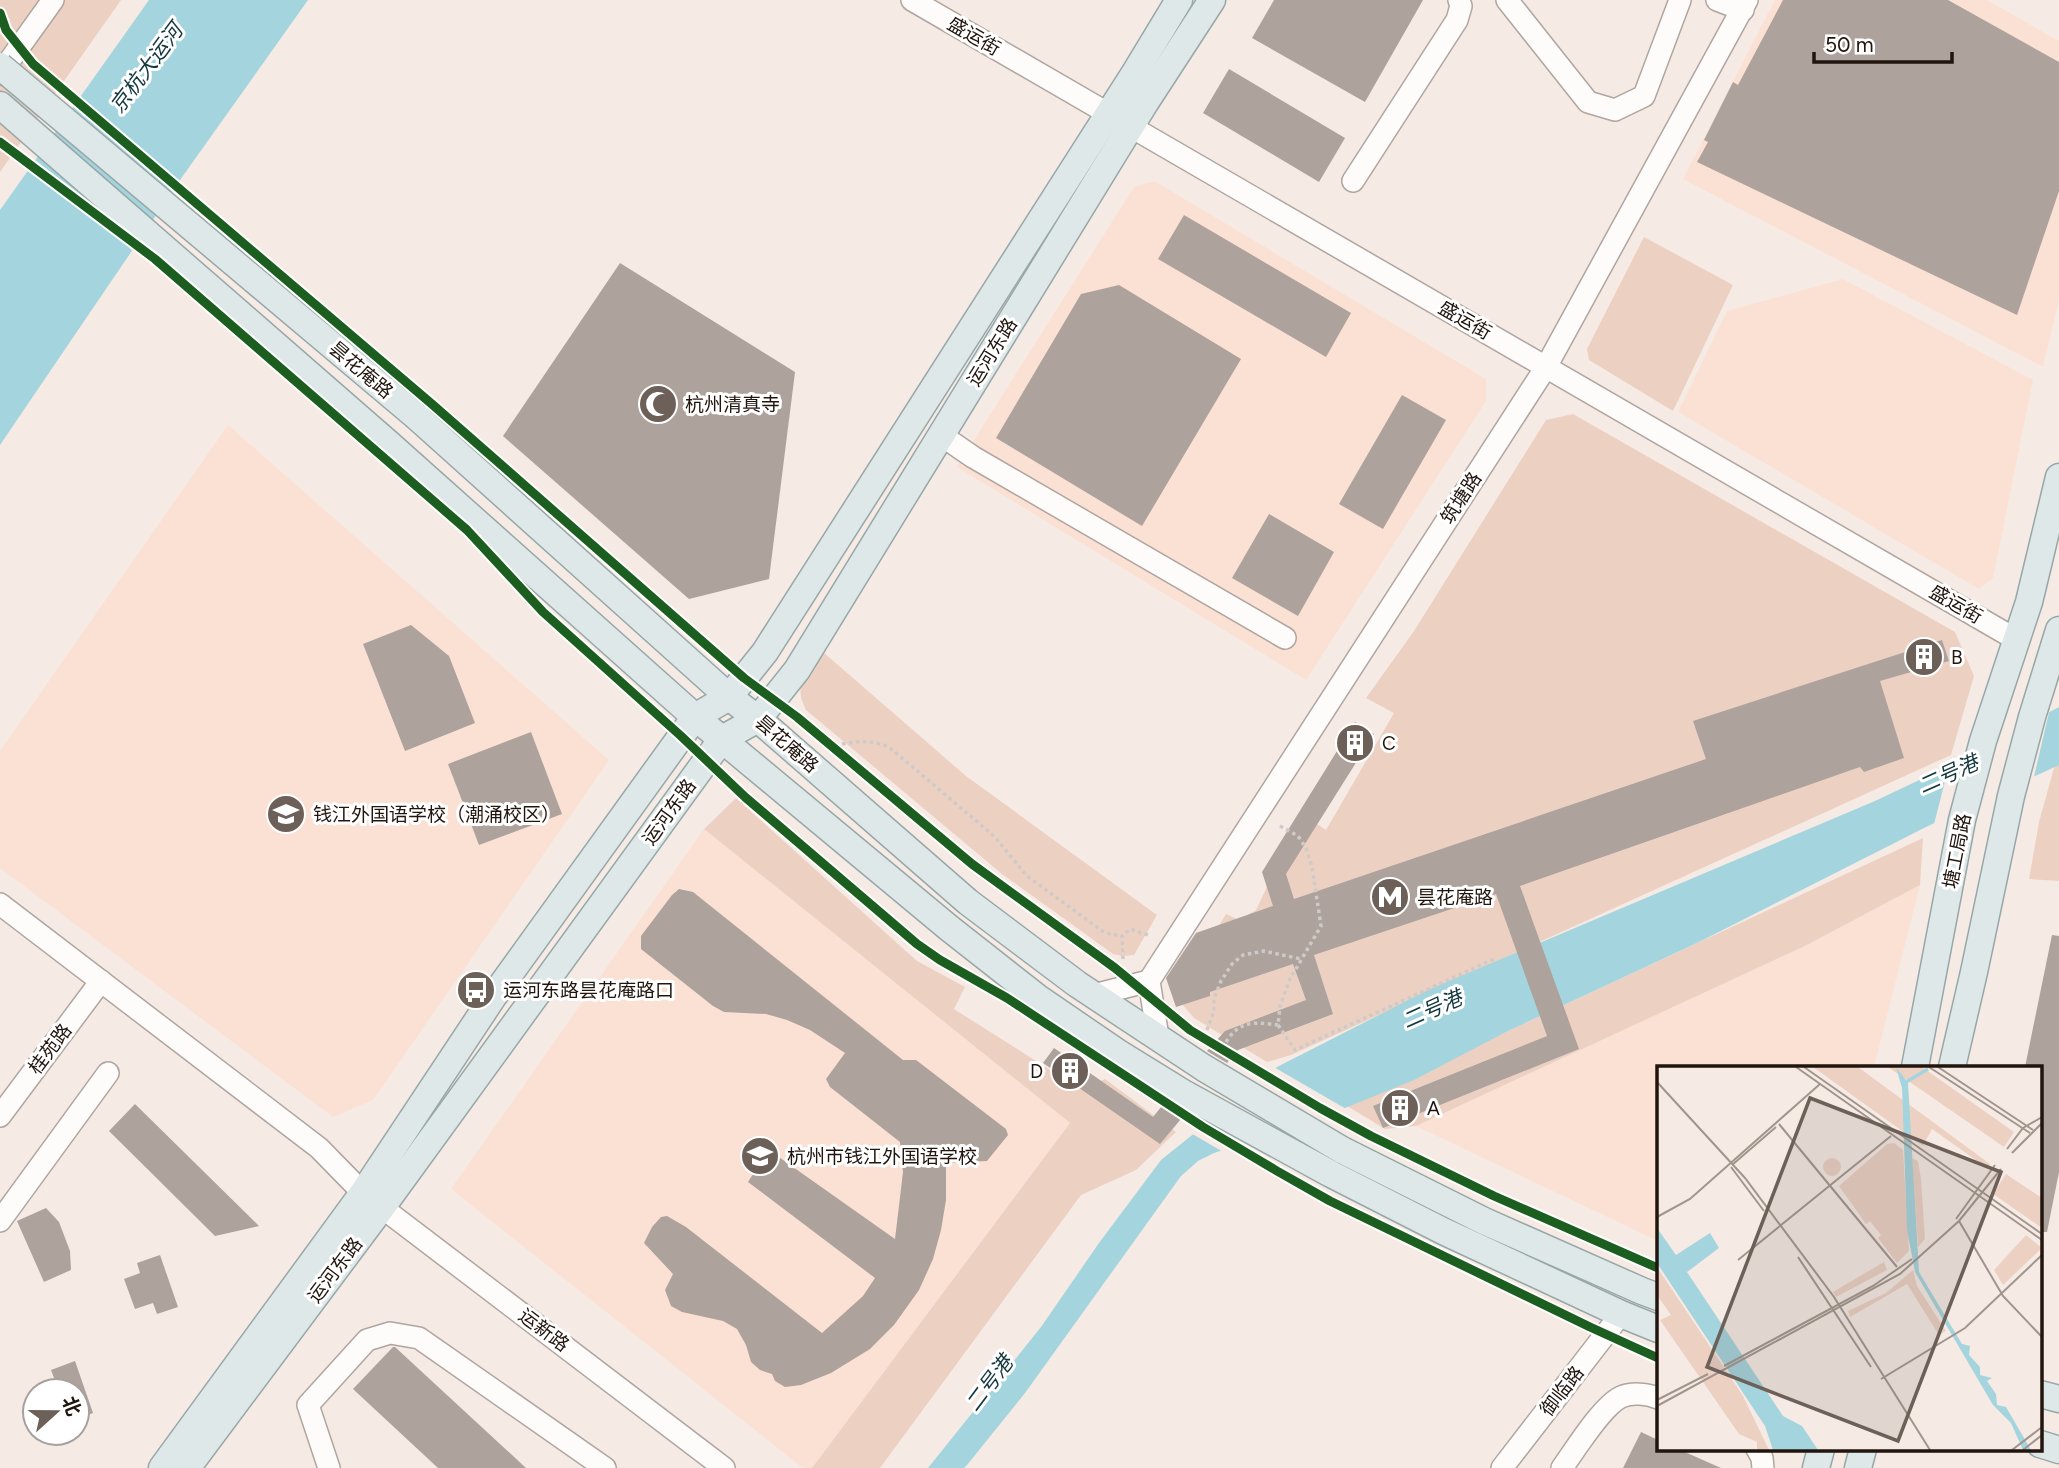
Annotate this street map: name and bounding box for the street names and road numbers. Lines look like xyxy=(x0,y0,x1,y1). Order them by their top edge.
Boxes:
street label: 盛运街 xyxy=(944,12,1004,60)
street label: 盛运街 xyxy=(1435,296,1495,344)
street label: 运河东路 xyxy=(962,314,1022,390)
street label: 昙花庵路 xyxy=(324,337,398,403)
street label: 筑塘路 xyxy=(1436,468,1486,528)
street label: 盛运街 xyxy=(1926,580,1986,628)
street label: 昙花庵路 xyxy=(751,710,823,778)
street label: 运河东路 xyxy=(637,774,701,850)
street label: 塘工局路 xyxy=(1938,811,1976,891)
street label: 桂苑路 xyxy=(24,1019,76,1079)
street label: 运河东路 xyxy=(303,1233,367,1307)
street label: 运新路 xyxy=(514,1304,574,1356)
street label: 御临路 xyxy=(1535,1361,1589,1421)

